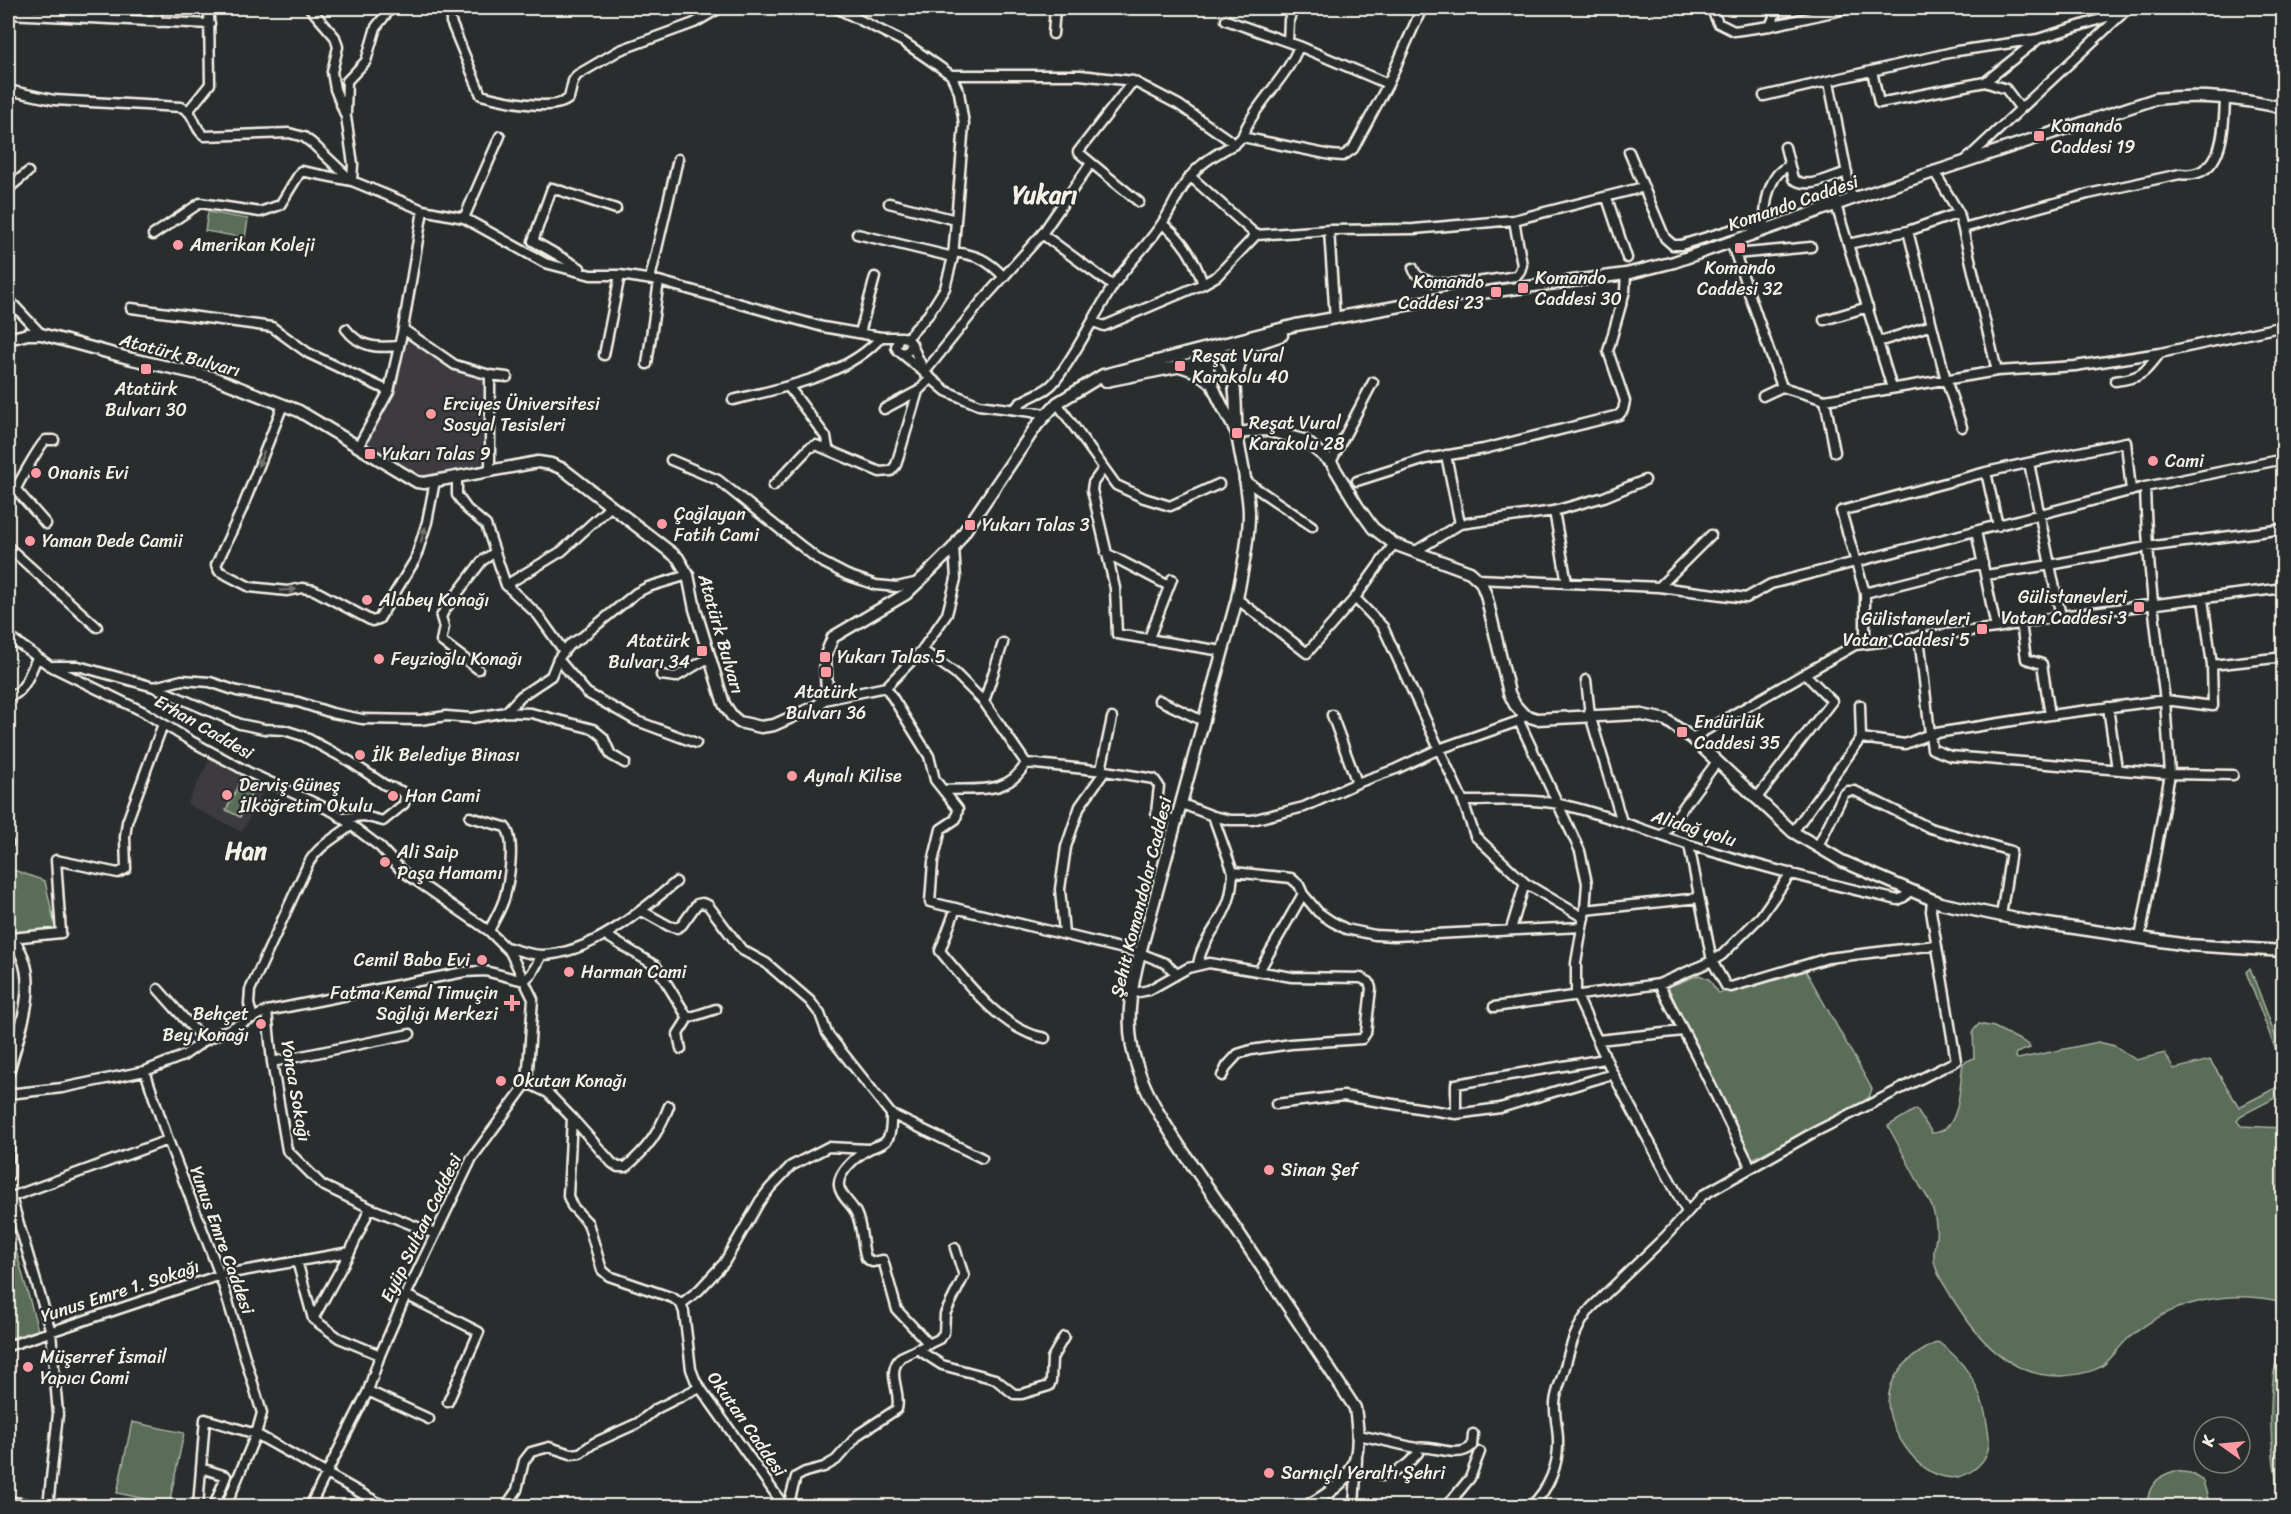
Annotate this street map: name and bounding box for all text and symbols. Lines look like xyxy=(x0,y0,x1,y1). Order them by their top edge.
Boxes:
place label: Komando Caddesi 19 xyxy=(2051,110,2135,163)
marker: Komando Caddesi 19 xyxy=(2032,129,2046,143)
street label: Komando Caddesi xyxy=(1723,165,1864,240)
district label: Yukarı xyxy=(1013,174,1078,216)
place label: Amerikan Koleji xyxy=(189,229,316,261)
marker: Amerikan Koleji xyxy=(171,238,185,252)
marker: Komando Caddesi 32 xyxy=(1733,241,1747,255)
place label: Komando Caddesi 32 xyxy=(1697,252,1783,305)
place label: Komando Caddesi 30 xyxy=(1535,262,1622,315)
place label: Komando Caddesi 23 xyxy=(1398,266,1484,319)
marker: Komando Caddesi 30 xyxy=(1516,281,1530,295)
marker: Komando Caddesi 23 xyxy=(1489,285,1503,299)
street label: Atatürk Bulvarı xyxy=(115,323,244,386)
place label: Reşat Vural Karakolu 40 xyxy=(1192,340,1289,393)
marker: Reşat Vural Karakolu 40 xyxy=(1173,359,1187,373)
marker: Atatürk Bulvarı 30 xyxy=(139,362,153,376)
place label: Atatürk Bulvarı 30 xyxy=(105,373,187,426)
place label: Erciyes Üniversitesi Sosyal Tesisleri xyxy=(443,388,601,441)
marker: Erciyes Üniversitesi Sosyal Tesisleri xyxy=(424,407,438,421)
place label: Reşat Vural Karakolu 28 xyxy=(1249,407,1345,460)
marker: Reşat Vural Karakolu 28 xyxy=(1230,426,1244,440)
place label: Yukarı Talas 9 xyxy=(382,438,491,470)
place label: Cami xyxy=(2165,445,2205,477)
marker: Yukarı Talas 9 xyxy=(363,447,377,461)
one-way arrow xyxy=(256,450,266,468)
marker: Cami xyxy=(2146,454,2160,468)
place label: Onanis Evi xyxy=(48,457,129,489)
marker: Onanis Evi xyxy=(29,466,43,480)
place label: Çağlayan Fatih Cami xyxy=(674,498,760,551)
place label: Yukarı Talas 3 xyxy=(982,509,1090,541)
marker: Çağlayan Fatih Cami xyxy=(655,517,669,531)
marker: Yukarı Talas 3 xyxy=(963,518,977,532)
place label: Yaman Dede Camii xyxy=(42,525,184,557)
one-way arrow xyxy=(419,526,428,544)
marker: Yaman Dede Camii xyxy=(23,534,37,548)
street label: Atatürk Bulvarı xyxy=(688,569,753,698)
place label: Gülistanevleri Vatan Caddesi 3 xyxy=(2001,581,2128,634)
place label: Alabey Konağı xyxy=(378,584,489,616)
one-way arrow xyxy=(279,585,298,594)
marker: Alabey Konağı xyxy=(360,593,374,607)
marker: Gülistanevleri Vatan Caddesi 3 xyxy=(2132,600,2146,614)
place label: Gülistanevleri Vatan Caddesi 5 xyxy=(1843,603,1971,656)
marker: Gülistanevleri Vatan Caddesi 5 xyxy=(1975,622,1989,636)
place label: Atatürk Bulvarı 34 xyxy=(608,625,690,678)
place label: Yukarı Talas 5 xyxy=(837,641,946,673)
place label: Feyzioğlu Konağı xyxy=(391,643,522,675)
marker: Atatürk Bulvarı 34 xyxy=(695,644,709,658)
marker: Yukarı Talas 5 xyxy=(818,650,832,664)
marker: Feyzioğlu Konağı xyxy=(372,652,386,666)
marker: Atatürk Bulvarı 36 xyxy=(819,665,833,679)
place label: Atatürk Bulvarı 36 xyxy=(786,676,866,729)
street label: Erhan Caddesi xyxy=(148,686,261,769)
place label: Endürlük Caddesi 35 xyxy=(1694,706,1780,759)
marker: Endürlük Caddesi 35 xyxy=(1675,725,1689,739)
place label: İlk Belediye Binası xyxy=(371,739,520,771)
marker: İlk Belediye Binası xyxy=(353,748,367,762)
place label: Aynalı Kilise xyxy=(803,760,902,792)
place label: Derviş Güneş İlköğretim Okulu xyxy=(238,769,373,822)
marker: Aynalı Kilise xyxy=(785,769,799,783)
place label: Han Cami xyxy=(405,780,481,812)
marker: Derviş Güneş İlköğretim Okulu xyxy=(220,788,234,802)
marker: Han Cami xyxy=(386,789,400,803)
street label: Şehit Komandolar Caddesi xyxy=(1101,792,1182,1001)
street label: Alidağ yolu xyxy=(1647,800,1741,856)
district label: Han xyxy=(225,830,267,872)
place label: Ali Saip Paşa Hamamı xyxy=(396,836,502,889)
marker: Ali Saip Paşa Hamamı xyxy=(378,855,392,869)
place label: Cemil Baba Evi xyxy=(354,944,471,976)
marker: Cemil Baba Evi xyxy=(475,953,489,967)
place label: Harman Cami xyxy=(581,956,688,988)
marker: Harman Cami xyxy=(562,965,576,979)
place label: Fatma Kemal Timuçin Sağlığı Merkezi xyxy=(330,977,499,1030)
marker: Fatma Kemal Timuçin Sağlığı Merkezi xyxy=(503,994,521,1012)
place label: Behçet Bey Konağı xyxy=(163,998,249,1051)
marker: Behçet Bey Konağı xyxy=(254,1017,268,1031)
street label: Yonca Sokağı xyxy=(271,1038,321,1144)
place label: Okutan Konağı xyxy=(513,1065,627,1097)
marker: Okutan Konağı xyxy=(494,1074,508,1088)
street label: Eyüp Sultan Caddesi xyxy=(371,1147,471,1308)
place label: Sinan Şef xyxy=(1281,1154,1360,1186)
street label: Yunus Emre Caddesi xyxy=(180,1161,264,1320)
marker: Sinan Şef xyxy=(1262,1163,1276,1177)
street label: Yunus Emre 1. Sokağı xyxy=(36,1250,204,1332)
place label: Müşerref İsmail Yapıcı Cami xyxy=(40,1341,168,1394)
marker: Müşerref İsmail Yapıcı Cami xyxy=(21,1360,35,1374)
street label: Okutan Caddesi xyxy=(699,1364,796,1484)
north arrow xyxy=(2192,1415,2252,1475)
text: K xyxy=(2192,1432,2224,1451)
place label: Sarnıçlı Yeraltı Şehri xyxy=(1281,1457,1446,1489)
marker: Sarnıçlı Yeraltı Şehri xyxy=(1262,1466,1276,1480)

